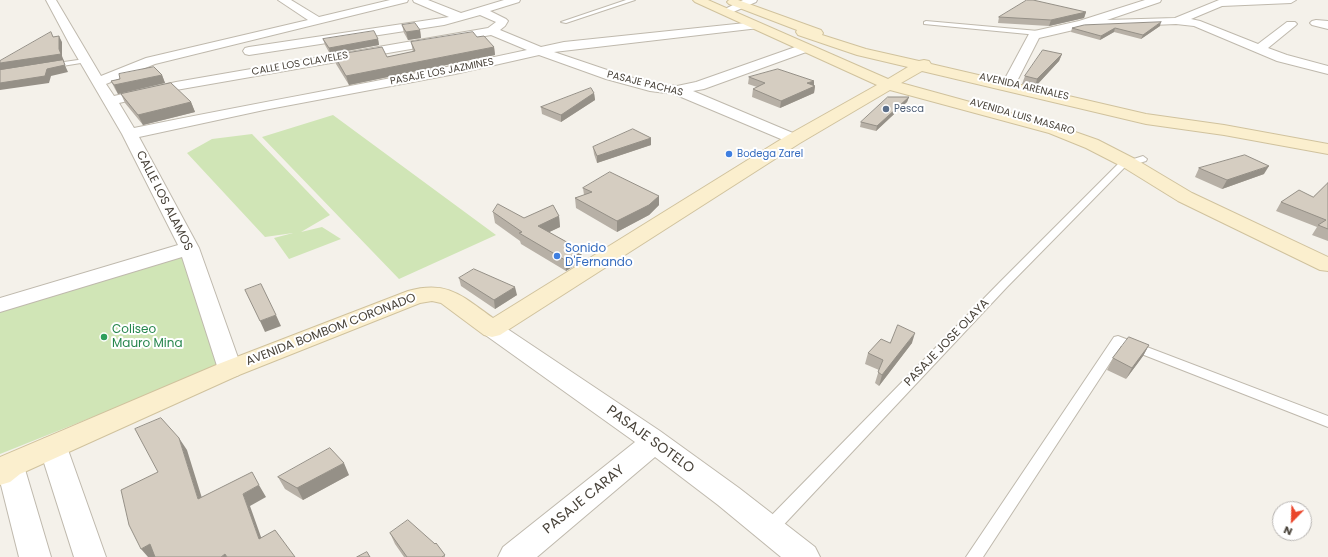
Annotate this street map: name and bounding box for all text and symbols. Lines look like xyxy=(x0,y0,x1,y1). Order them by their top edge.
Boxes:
street label: CALLE LOS CLAVELES xyxy=(251,50,349,78)
street label: PASAJE LOS JAZMINES xyxy=(389,56,495,88)
street label: PASAJE PACHAS xyxy=(606,69,684,99)
street label: AVENIDA ARENALES xyxy=(978,71,1070,103)
street label: AVENIDA LUIS MASARO xyxy=(968,96,1076,138)
place label: Pesca xyxy=(894,103,924,115)
marker: Pesca xyxy=(881,104,891,114)
place label: Bodega Zarel xyxy=(737,148,803,160)
street label: CALLE LOS ALAMOS xyxy=(133,149,195,253)
marker: Bodega Zarel xyxy=(724,149,734,159)
place label: Sonido D'Fernando xyxy=(565,242,633,270)
marker: Sonido D'Fernando xyxy=(552,251,562,261)
street label: AVENIDA BOMBOM CORONADO xyxy=(244,291,418,369)
street label: PASAJE JOSE OLAYA xyxy=(902,296,992,390)
place label: Coliseo Mauro Mina xyxy=(112,323,183,351)
marker: Coliseo Mauro Mina xyxy=(99,332,109,342)
street label: PASAJE SOTELO xyxy=(603,402,697,478)
street label: PASAJE CARAY xyxy=(540,462,628,538)
north arrow xyxy=(1272,501,1312,541)
text: N xyxy=(1281,522,1295,540)

